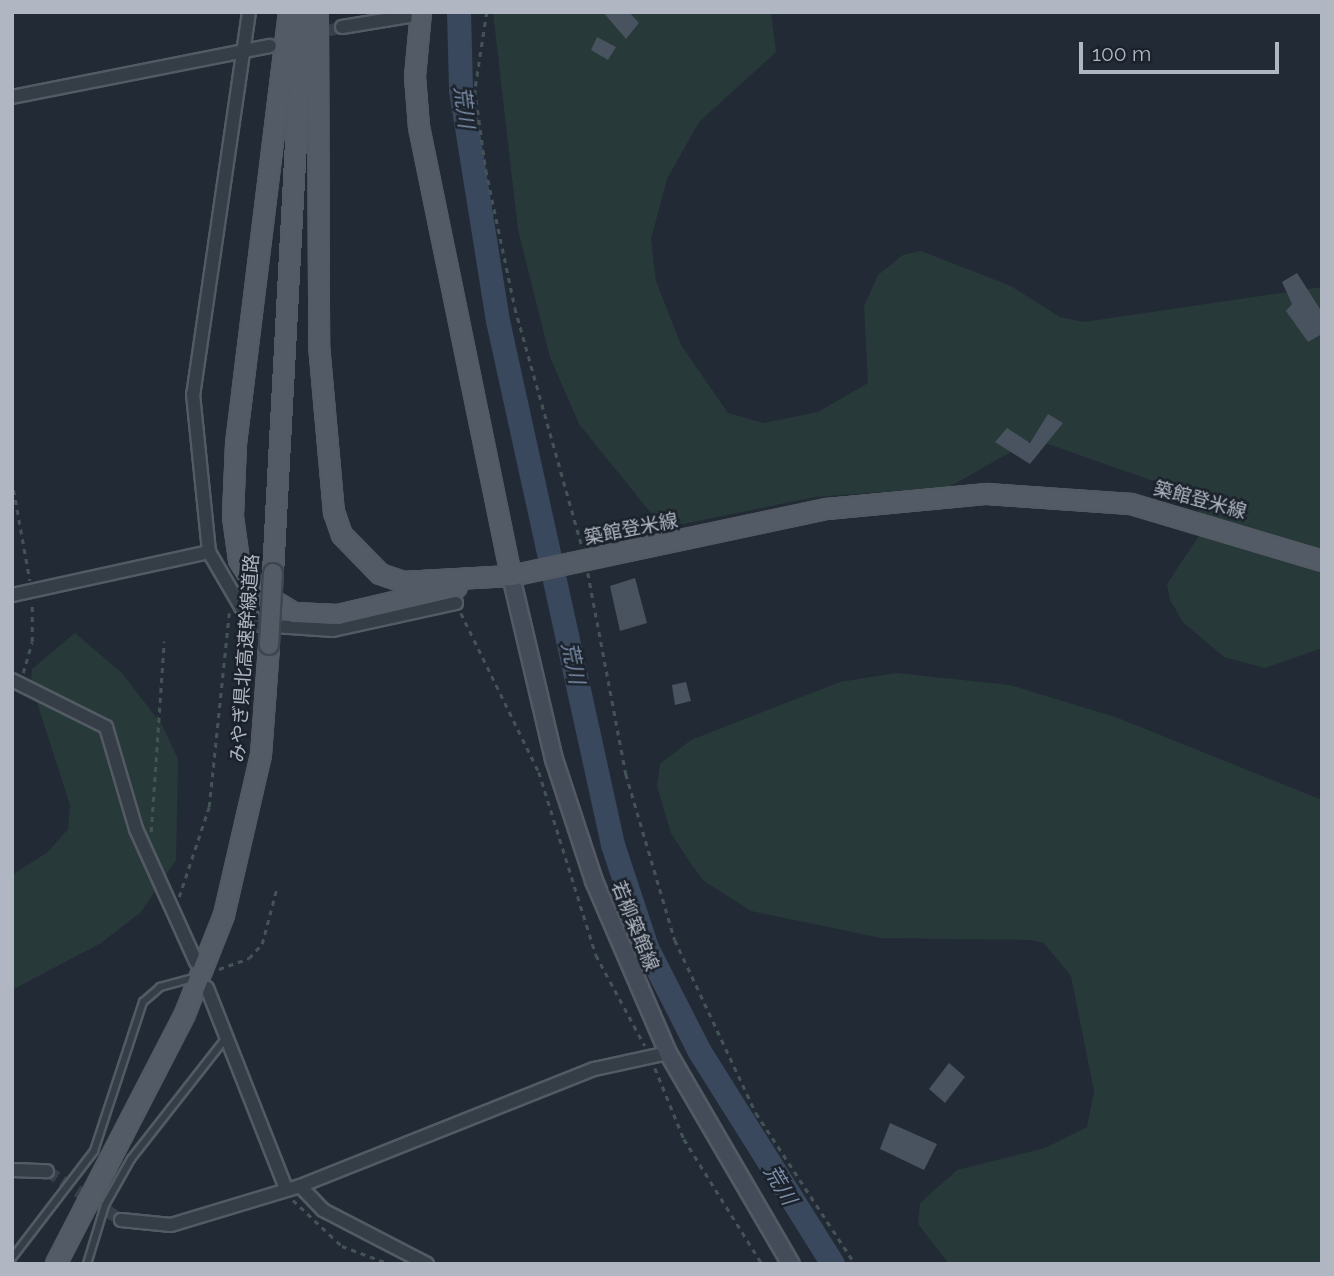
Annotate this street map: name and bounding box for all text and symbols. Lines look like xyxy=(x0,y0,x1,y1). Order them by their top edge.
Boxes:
scale bar xyxy=(1082,28,1282,72)
text: 100 m xyxy=(1092,41,1151,66)
water label: 荒川 xyxy=(449,85,479,129)
street label: 築館登米線 xyxy=(1151,477,1249,523)
street label: 築館登米線 xyxy=(582,509,680,549)
street label: みやぎ県北高速幹線道路 xyxy=(226,553,264,763)
water label: 荒川 xyxy=(556,640,590,686)
street label: 若柳築館線 xyxy=(607,878,663,974)
water label: 荒川 xyxy=(758,1161,802,1209)

